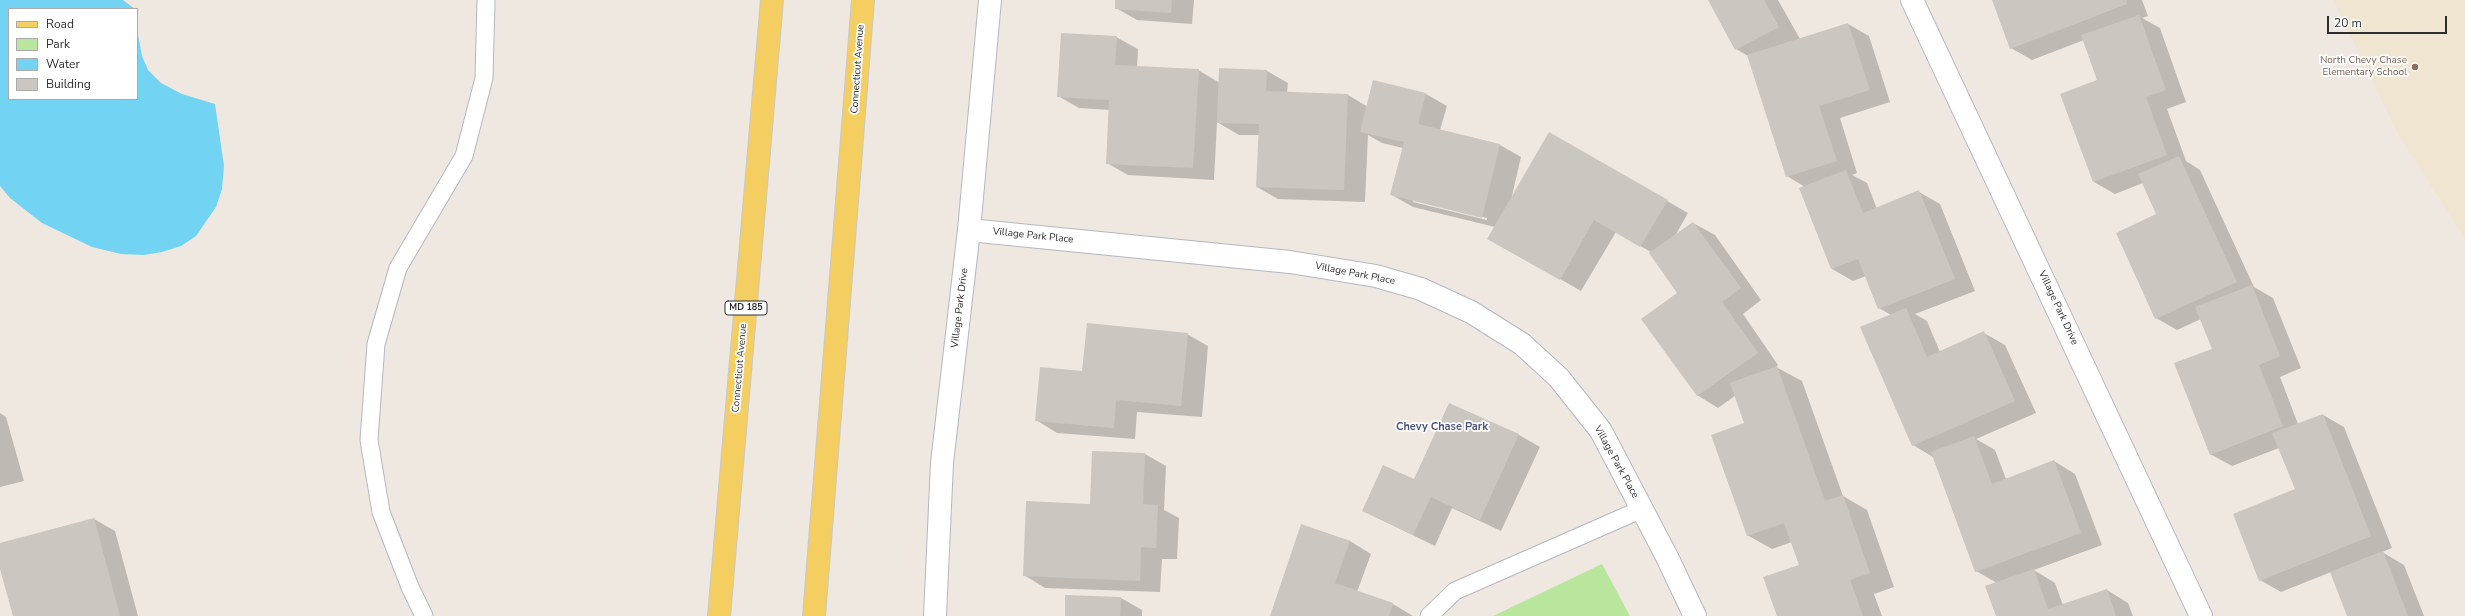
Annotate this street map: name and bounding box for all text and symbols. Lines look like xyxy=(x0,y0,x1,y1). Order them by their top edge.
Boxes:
legend xyxy=(8,8,138,100)
scale bar xyxy=(2329,8,2449,34)
text: 20 m xyxy=(2334,15,2362,31)
text: Road xyxy=(46,16,74,32)
street label: Connecticut Avenue xyxy=(849,24,867,114)
text: Park xyxy=(46,36,70,52)
place label: North Chevy Chase Elementary School xyxy=(2320,55,2407,78)
text: Water xyxy=(46,56,80,72)
marker: North Chevy Chase Elementary School xyxy=(2410,62,2420,72)
text: Building xyxy=(46,76,91,92)
street label: Village Park Place xyxy=(992,226,1074,246)
street label: Village Park Place xyxy=(1314,260,1396,288)
street label: Village Park Drive xyxy=(949,267,971,349)
street label: Village Park Drive xyxy=(2036,269,2080,347)
road number: MD 185 xyxy=(725,301,767,315)
street label: Connecticut Avenue xyxy=(730,323,750,413)
district label: Chevy Chase Park xyxy=(1396,420,1488,434)
street label: Village Park Place xyxy=(1591,424,1641,500)

